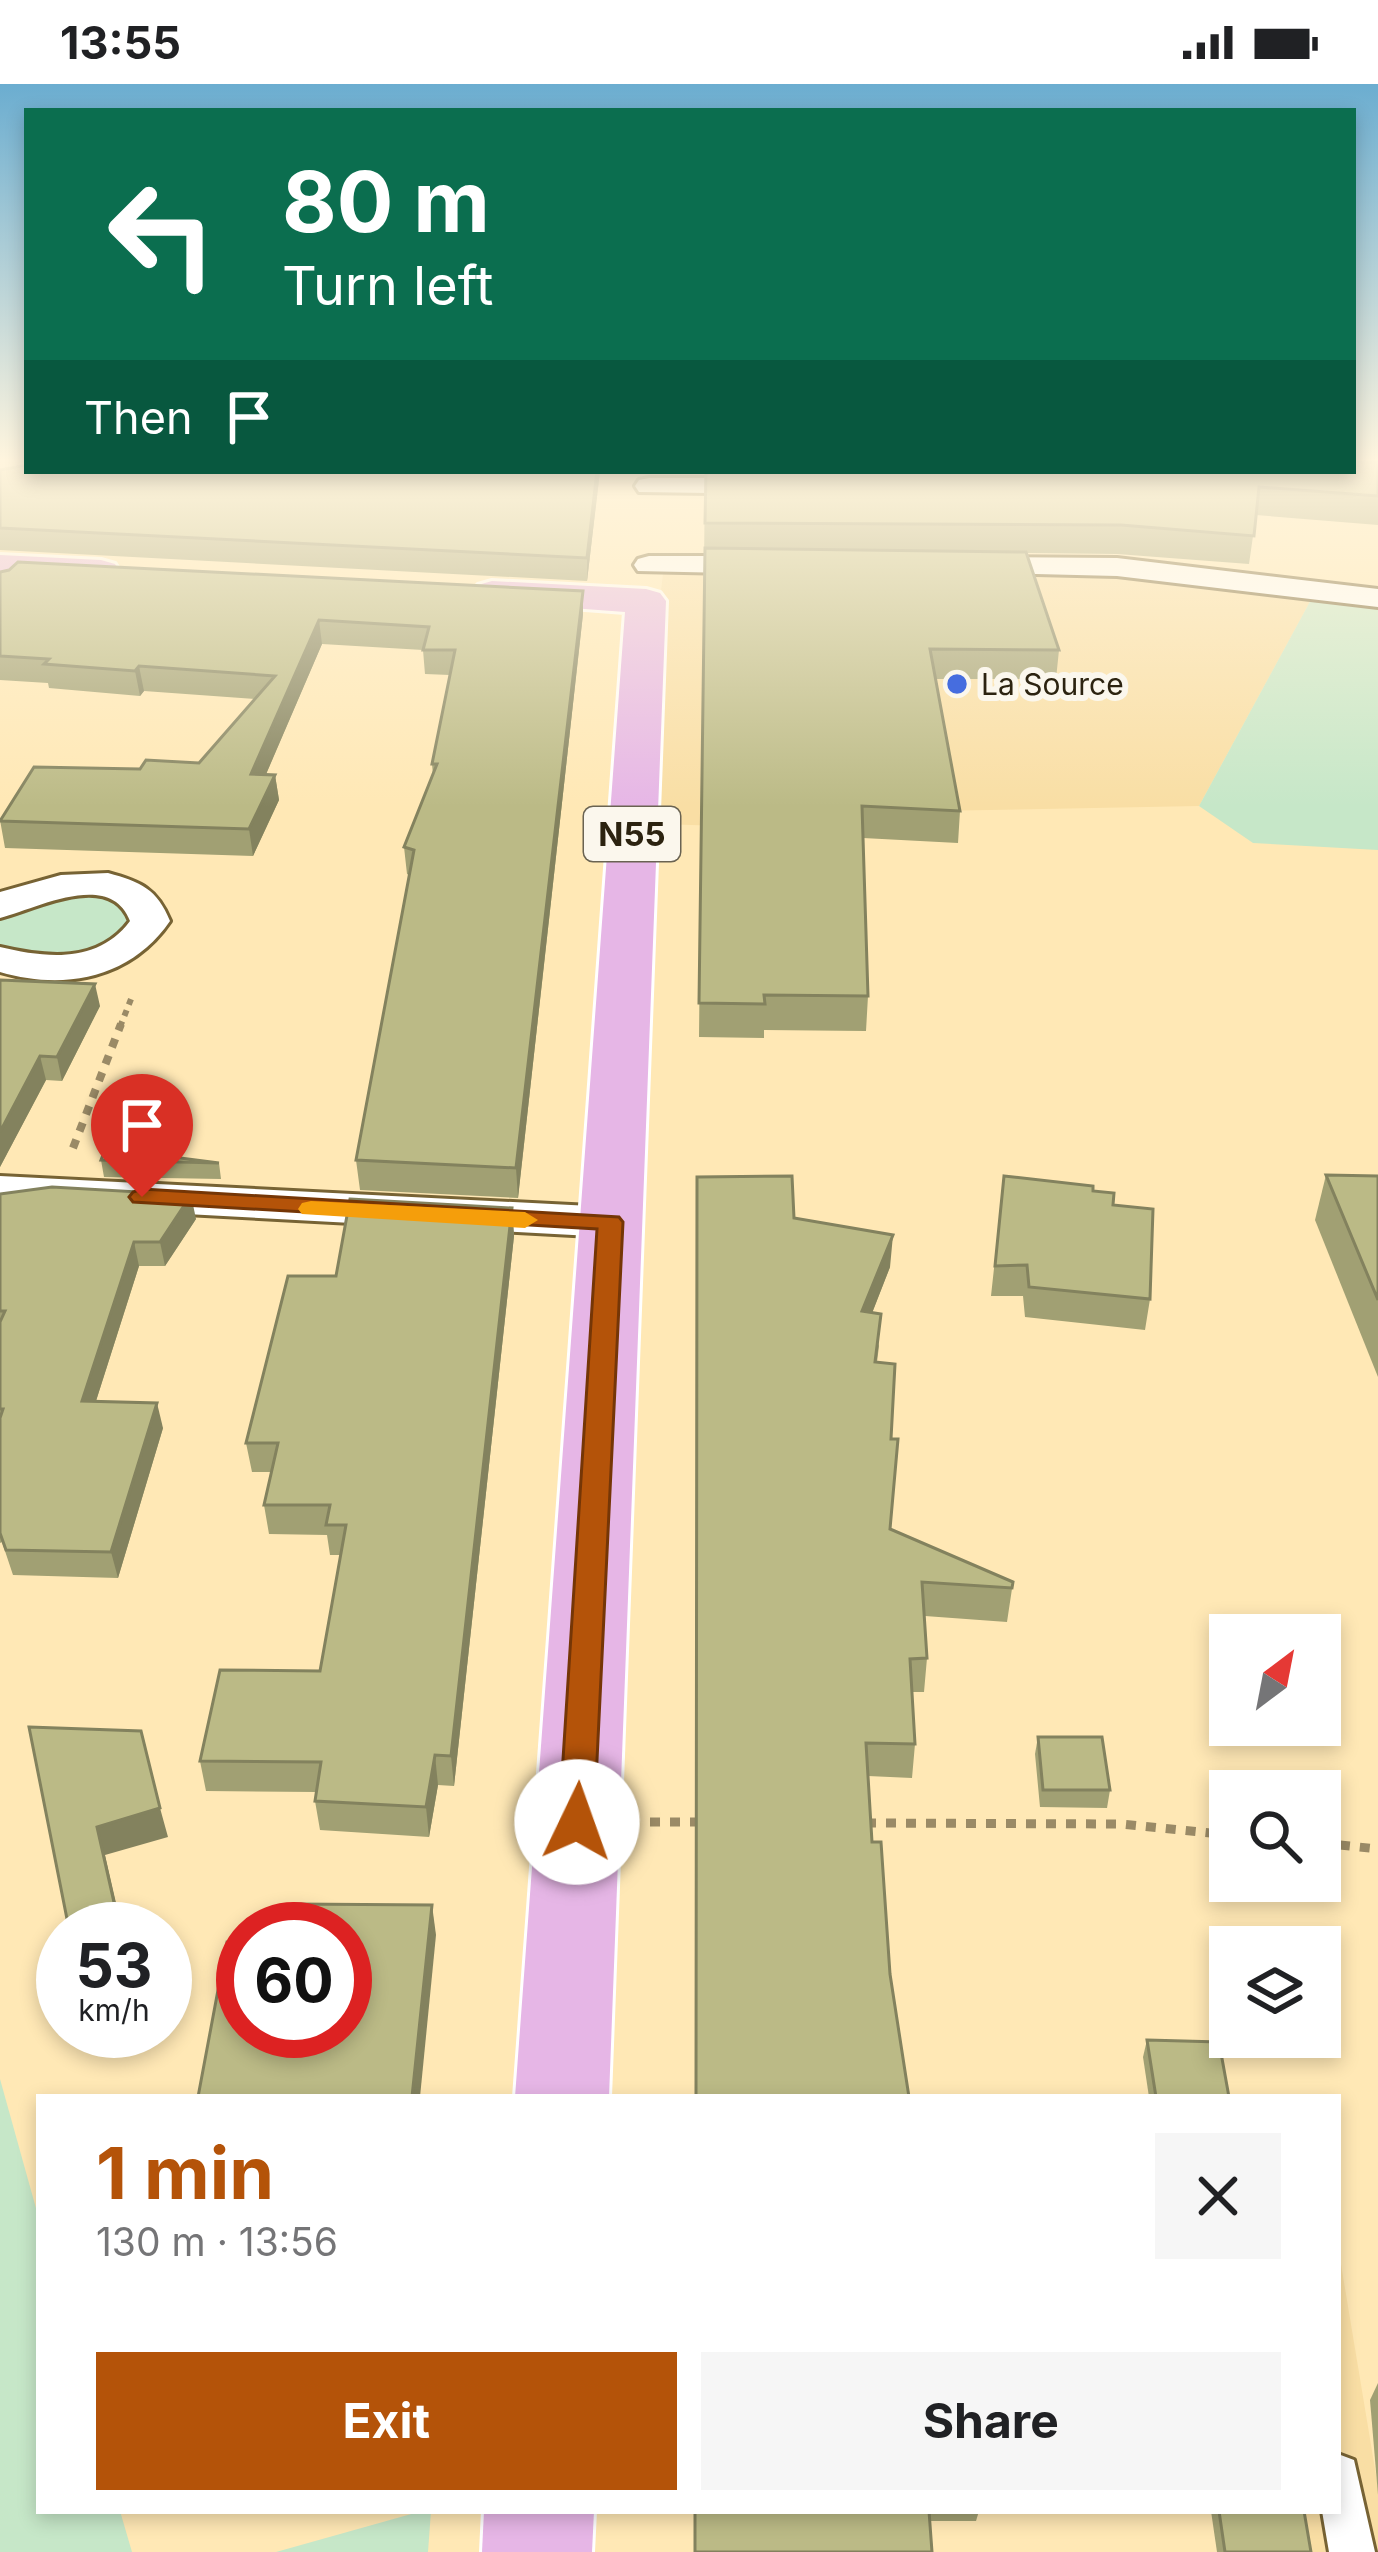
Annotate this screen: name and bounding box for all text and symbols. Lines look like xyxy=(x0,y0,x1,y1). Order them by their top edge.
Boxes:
text: 13:55 xyxy=(60,15,181,70)
text: 80 m xyxy=(282,151,490,252)
icon: left xyxy=(84,156,240,312)
text: Turn left xyxy=(282,253,493,318)
icon: arrive xyxy=(216,384,282,450)
text: Then xyxy=(84,390,192,445)
place label: La Source xyxy=(981,666,1124,702)
marker: La Source xyxy=(944,671,970,697)
road number: N55 xyxy=(584,807,680,861)
pin xyxy=(91,1074,193,1197)
icon: arrive xyxy=(109,1092,175,1158)
north arrow xyxy=(1209,1614,1341,1746)
map controls xyxy=(1209,1614,1341,2058)
position arrow xyxy=(514,1759,640,1885)
button: search xyxy=(1209,1770,1341,1902)
speed limit sign: 60 xyxy=(216,1902,372,2058)
button: layers xyxy=(1209,1926,1341,2058)
text: 53 xyxy=(75,1929,153,2001)
text: km/h xyxy=(78,1992,150,2028)
text: 1 min xyxy=(96,2129,274,2216)
button: close xyxy=(1155,2133,1281,2259)
text: 130 m · 13:56 xyxy=(96,2218,338,2265)
button: Exit xyxy=(96,2352,677,2490)
button: Share xyxy=(701,2352,1281,2490)

